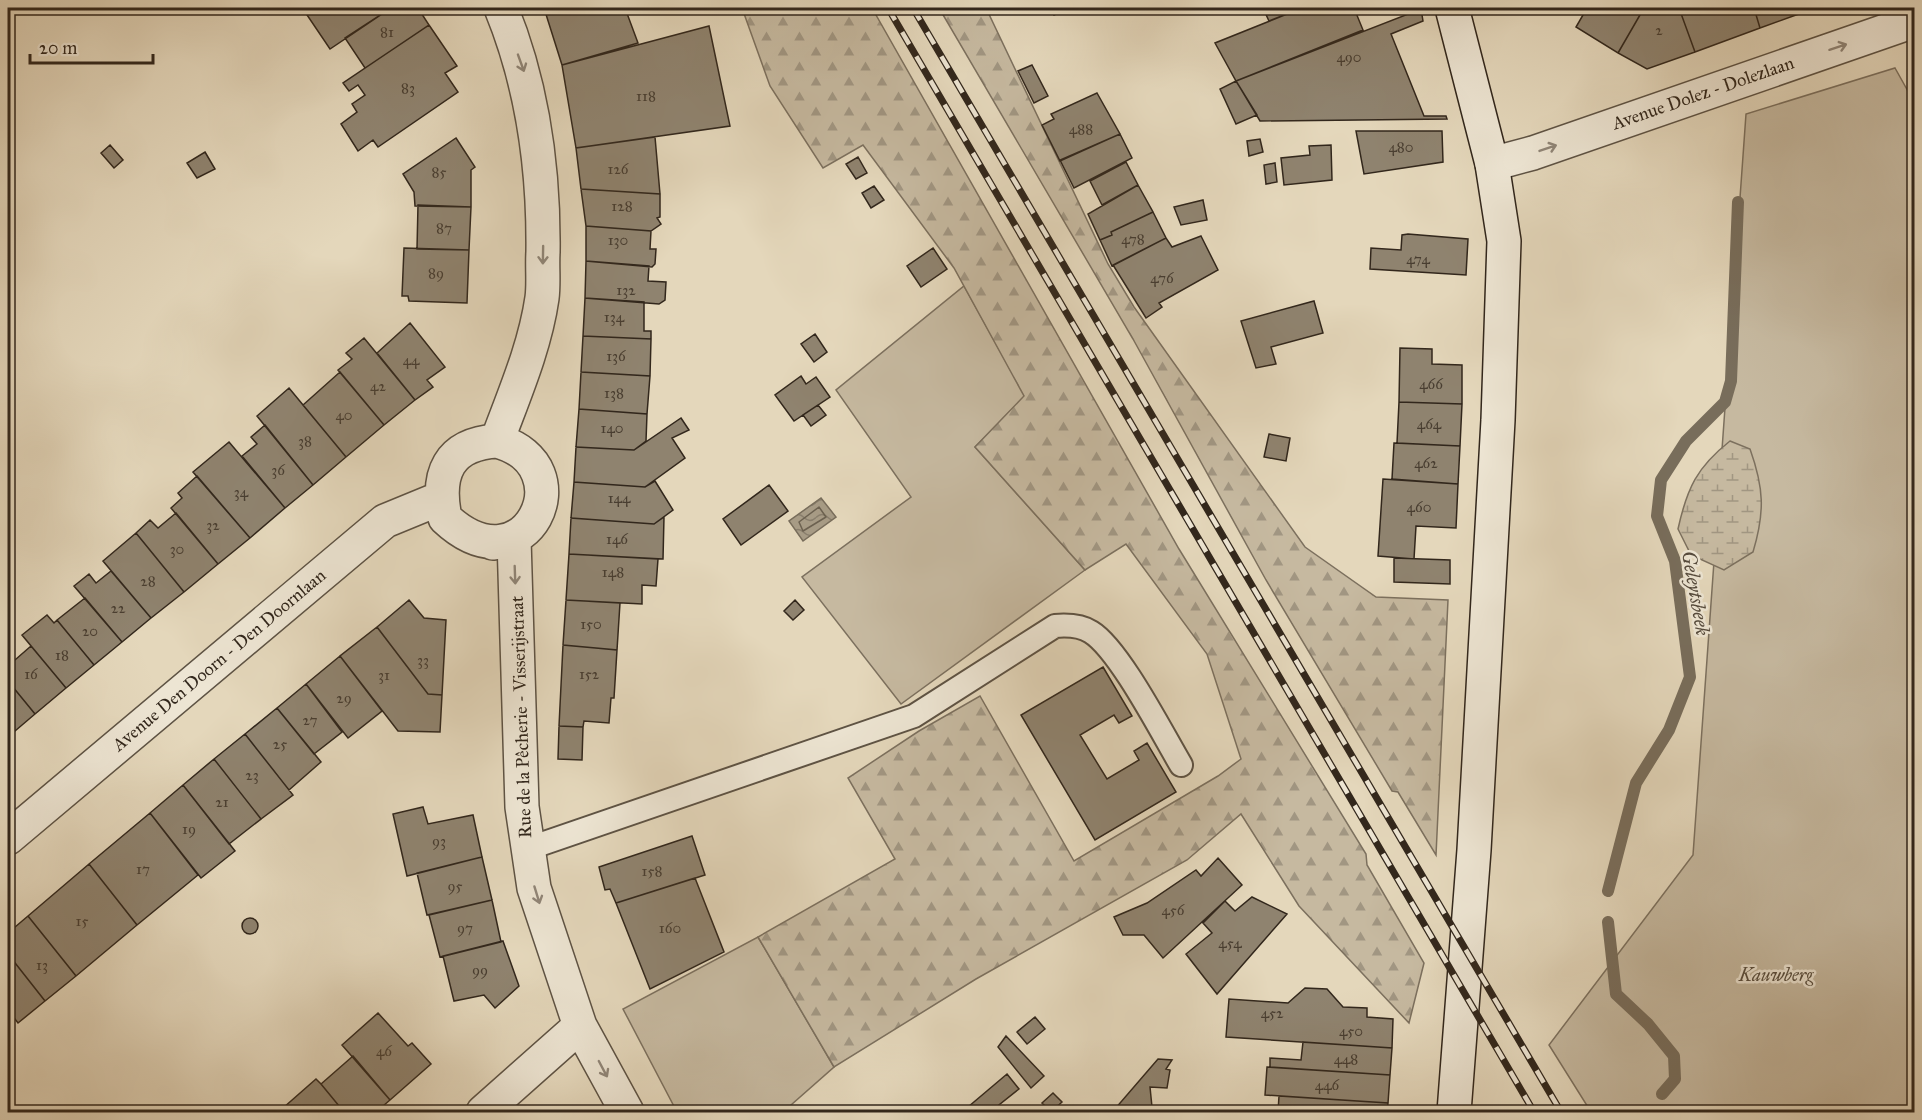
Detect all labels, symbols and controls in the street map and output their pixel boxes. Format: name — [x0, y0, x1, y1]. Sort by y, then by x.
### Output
house number: 2 — [1655, 21, 1663, 39]
house number: 81 — [380, 23, 394, 41]
scale bar — [30, 27, 153, 65]
text: 20 m — [39, 37, 77, 59]
one-way arrow — [1828, 40, 1847, 51]
house number: 490 — [1336, 48, 1362, 66]
street label: Avenue Dolez - Dolezlaan — [1608, 51, 1797, 135]
one-way arrow — [516, 53, 527, 71]
house number: 83 — [401, 79, 415, 97]
house number: 118 — [636, 87, 656, 105]
house number: 488 — [1069, 120, 1093, 138]
house number: 480 — [1388, 138, 1414, 156]
one-way arrow — [1538, 141, 1557, 152]
house number: 126 — [607, 160, 630, 178]
house number: 85 — [432, 163, 446, 181]
house number: 128 — [611, 197, 633, 215]
house number: 87 — [436, 219, 452, 237]
house number: 478 — [1121, 230, 1145, 248]
house number: 130 — [608, 231, 628, 249]
one-way arrow — [537, 245, 548, 265]
house number: 474 — [1406, 250, 1430, 268]
house number: 89 — [428, 264, 444, 282]
house number: 476 — [1150, 269, 1175, 287]
house number: 132 — [616, 281, 636, 299]
house number: 134 — [604, 308, 625, 326]
house number: 136 — [606, 347, 627, 365]
house number: 44 — [403, 351, 420, 369]
house number: 466 — [1419, 375, 1444, 393]
house number: 42 — [370, 377, 386, 395]
house number: 138 — [604, 384, 624, 402]
house number: 40 — [335, 406, 353, 424]
house number: 464 — [1417, 415, 1442, 433]
house number: 140 — [600, 419, 624, 437]
house number: 38 — [298, 432, 312, 450]
house number: 462 — [1414, 454, 1438, 472]
house number: 36 — [271, 461, 286, 479]
house number: 34 — [234, 483, 249, 501]
house number: 144 — [608, 489, 631, 507]
house number: 460 — [1407, 498, 1431, 516]
house number: 32 — [206, 516, 220, 534]
house number: 146 — [606, 530, 629, 548]
house number: 30 — [170, 540, 184, 558]
water label: Geleytsbeek — [1677, 549, 1715, 637]
house number: 148 — [602, 563, 624, 581]
street label: Avenue Den Doorn - Den Doornlaan — [107, 564, 330, 756]
one-way arrow — [510, 565, 521, 585]
house number: 28 — [140, 572, 156, 590]
street label: Rue de la Pêcherie - Visserijstraat — [506, 595, 536, 838]
house number: 22 — [111, 599, 126, 617]
house number: 150 — [580, 615, 602, 633]
house number: 20 — [82, 622, 98, 640]
house number: 18 — [55, 646, 69, 664]
house number: 33 — [417, 651, 429, 669]
house number: 16 — [24, 665, 39, 683]
house number: 152 — [579, 665, 600, 683]
house number: 31 — [378, 666, 390, 684]
house number: 29 — [336, 689, 352, 707]
house number: 27 — [303, 711, 318, 729]
house number: 25 — [273, 735, 287, 753]
house number: 23 — [245, 766, 259, 784]
house number: 21 — [215, 793, 229, 811]
house number: 19 — [182, 820, 196, 838]
house number: 93 — [432, 832, 446, 850]
house number: 17 — [136, 860, 150, 878]
house number: 158 — [642, 862, 662, 880]
house number: 95 — [447, 877, 463, 895]
one-way arrow — [532, 885, 543, 904]
house number: 456 — [1161, 901, 1186, 919]
house number: 15 — [76, 912, 88, 930]
house number: 97 — [457, 919, 473, 937]
house number: 160 — [659, 919, 681, 937]
house number: 454 — [1218, 934, 1242, 952]
house number: 13 — [36, 956, 48, 974]
house number: 99 — [472, 961, 488, 979]
park label: Kauwberg — [1738, 964, 1814, 986]
house number: 452 — [1261, 1004, 1284, 1022]
house number: 450 — [1339, 1022, 1363, 1040]
house number: 46 — [376, 1042, 393, 1060]
house number: 448 — [1334, 1050, 1358, 1068]
one-way arrow — [597, 1060, 609, 1077]
house number: 446 — [1315, 1076, 1341, 1094]

